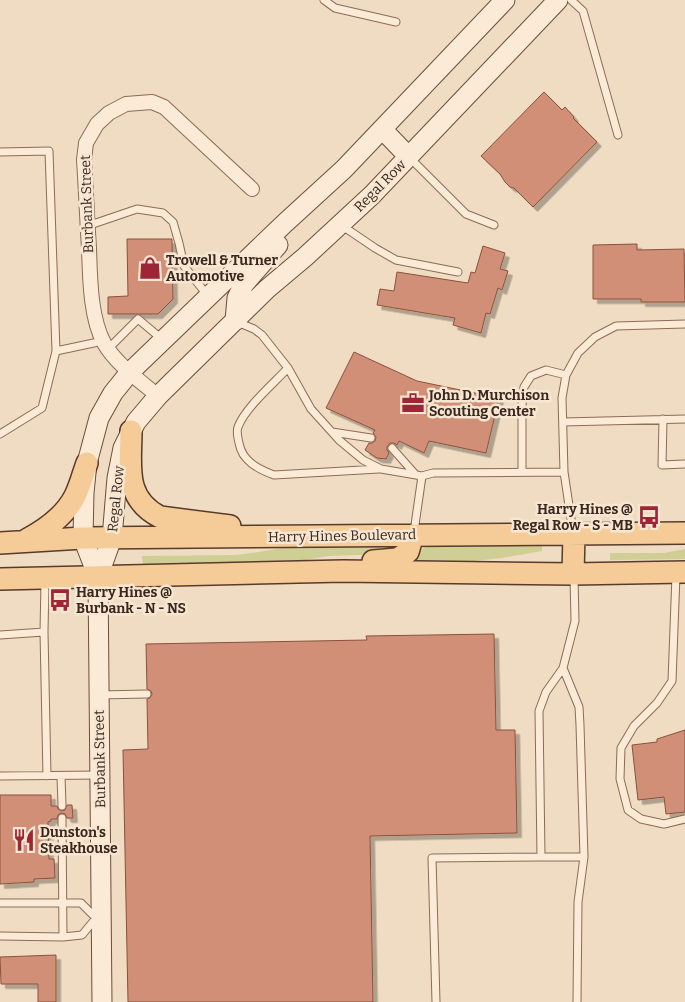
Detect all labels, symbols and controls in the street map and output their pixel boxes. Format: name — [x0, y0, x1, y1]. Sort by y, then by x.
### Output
street label: Burbank Street — [77, 155, 97, 253]
street label: Regal Row — [350, 156, 410, 216]
place label: Trowell & Turner Automotive — [166, 252, 278, 285]
shop icon: Trowell & Turner Automotive — [137, 255, 163, 281]
place label: John D. Murchison Scouting Center — [428, 387, 549, 420]
office icon: John D. Murchison Scouting Center — [400, 390, 426, 416]
street label: Regal Row — [104, 464, 128, 533]
place label: Harry Hines @ Regal Row - S - MB — [513, 501, 633, 534]
bus stop icon: Harry Hines @ Regal Row - S - MB — [636, 504, 662, 530]
street label: Harry Hines Boulevard — [268, 526, 416, 546]
place label: Harry Hines @ Burbank - N - NS — [76, 584, 186, 617]
bus stop icon: Harry Hines @ Burbank - N - NS — [47, 587, 73, 613]
street label: Burbank Street — [91, 710, 109, 808]
place label: Dunston's Steakhouse — [40, 824, 118, 857]
restaurant icon: Dunston's Steakhouse — [11, 827, 37, 853]

